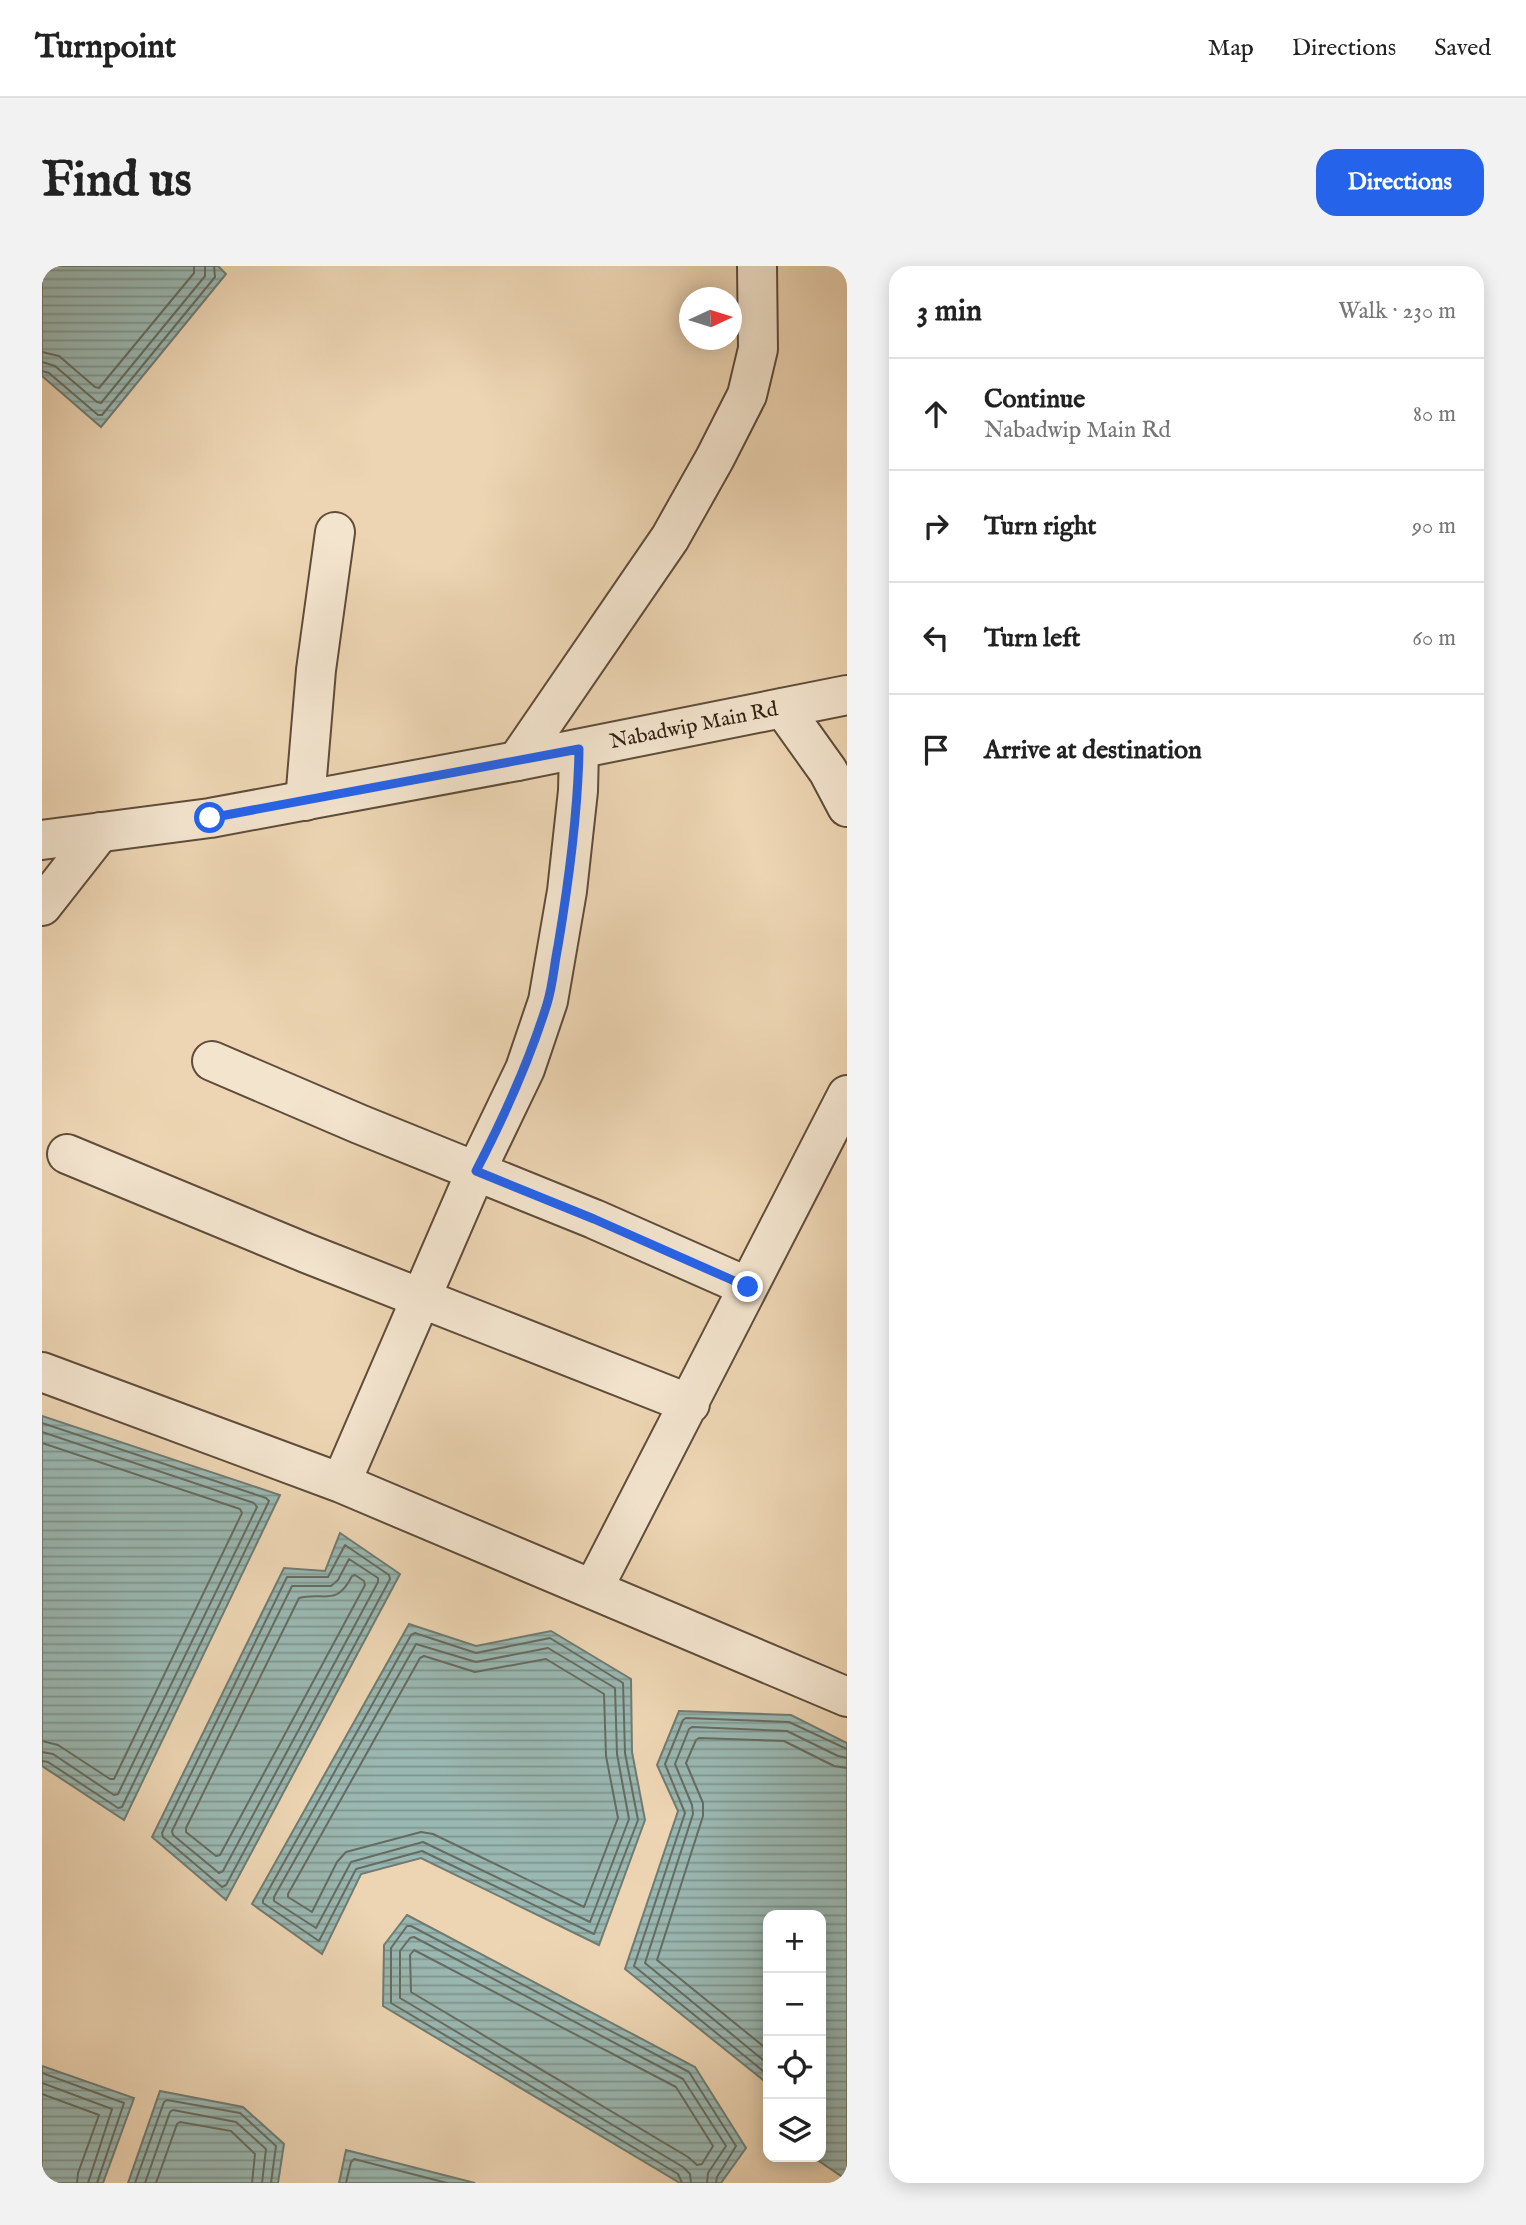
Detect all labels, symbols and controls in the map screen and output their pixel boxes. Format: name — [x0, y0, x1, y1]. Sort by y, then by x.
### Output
text: Turnpoint — [35, 27, 176, 69]
text: Map — [1208, 33, 1254, 64]
text: Directions — [1292, 33, 1396, 64]
text: Saved — [1434, 33, 1491, 64]
button: Directions — [1316, 149, 1484, 216]
text: Find us — [42, 151, 192, 213]
north arrow — [679, 287, 742, 350]
text: 3 min — [917, 293, 982, 331]
text: Walk · 230 m — [1338, 297, 1456, 326]
text: Continue — [984, 383, 1085, 416]
icon: ahead — [917, 395, 955, 433]
text: 80 m — [1413, 400, 1456, 429]
text: Nabadwip Main Rd — [984, 416, 1171, 445]
icon: right — [917, 507, 955, 545]
text: Turn right — [984, 510, 1097, 543]
text: 90 m — [1412, 512, 1456, 541]
icon: left — [917, 619, 955, 657]
text: Turn left — [984, 622, 1081, 655]
text: 60 m — [1412, 624, 1456, 653]
street label: Nabadwip Main Rd — [607, 696, 781, 756]
icon: arrive — [917, 731, 955, 769]
text: Arrive at destination — [984, 734, 1202, 767]
route start — [194, 802, 225, 833]
route end — [732, 1271, 763, 1302]
map controls — [763, 1910, 826, 2162]
button: + — [763, 1910, 826, 1973]
button: − — [763, 1973, 826, 2036]
button: locate — [763, 2036, 826, 2099]
button: layers — [763, 2099, 826, 2162]

